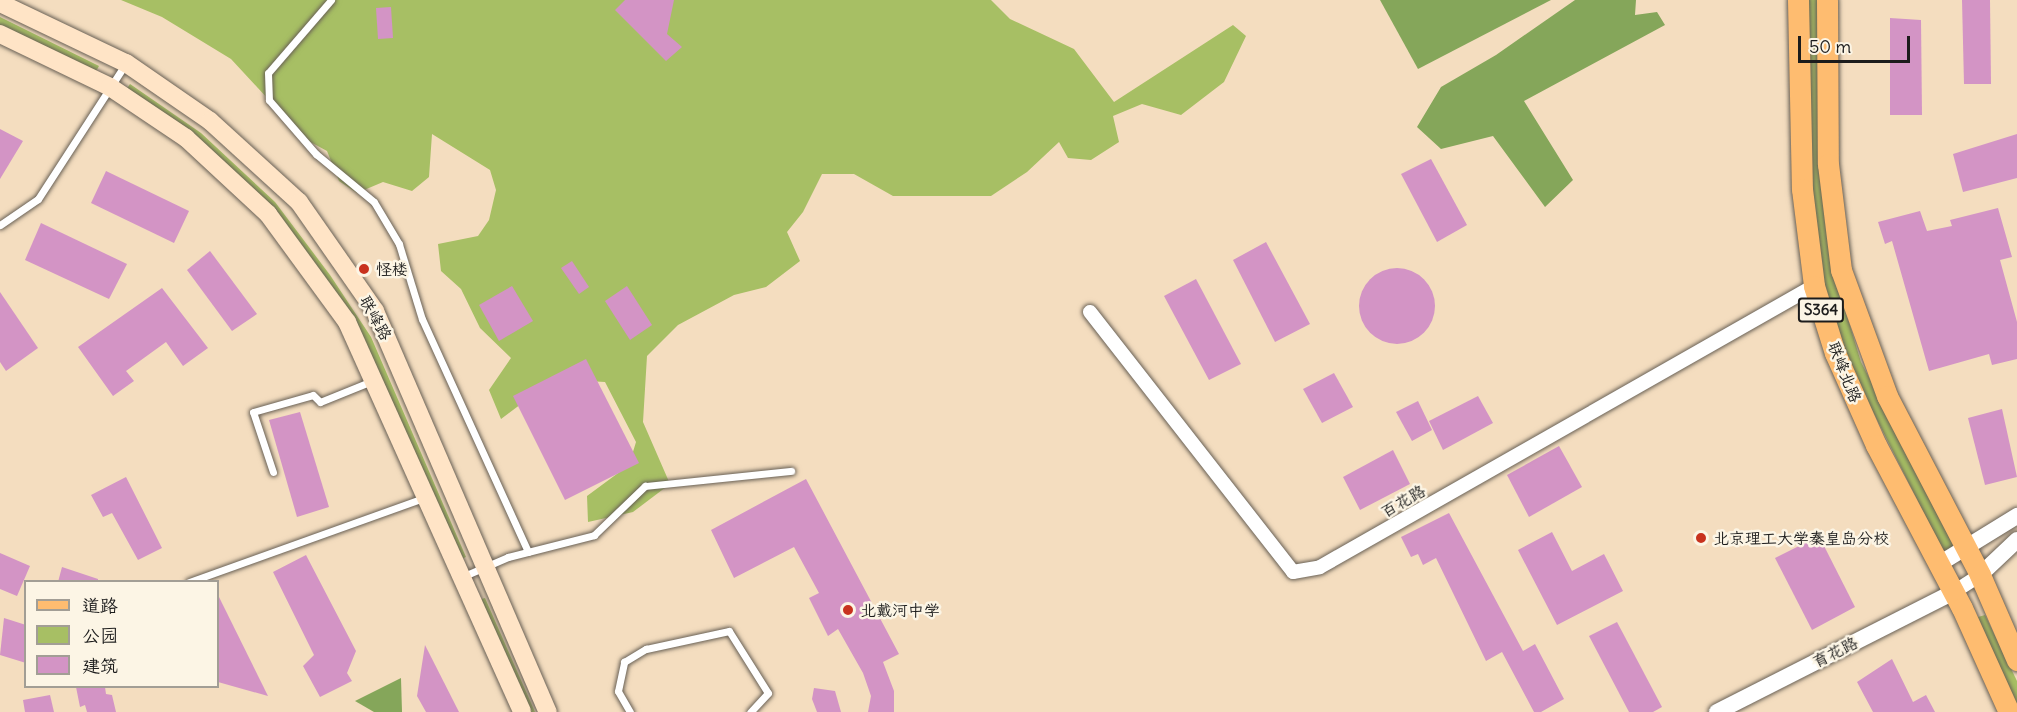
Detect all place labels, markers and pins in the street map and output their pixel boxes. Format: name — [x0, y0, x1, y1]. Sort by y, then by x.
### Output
place label: 怪楼 — [376, 259, 408, 279]
marker: 怪楼 — [357, 262, 371, 276]
place label: 北京理工大学秦皇岛分校 — [1713, 528, 1889, 548]
marker: 北京理工大学秦皇岛分校 — [1694, 531, 1708, 545]
place label: 北戴河中学 — [860, 600, 940, 620]
marker: 北戴河中学 — [841, 603, 855, 617]

